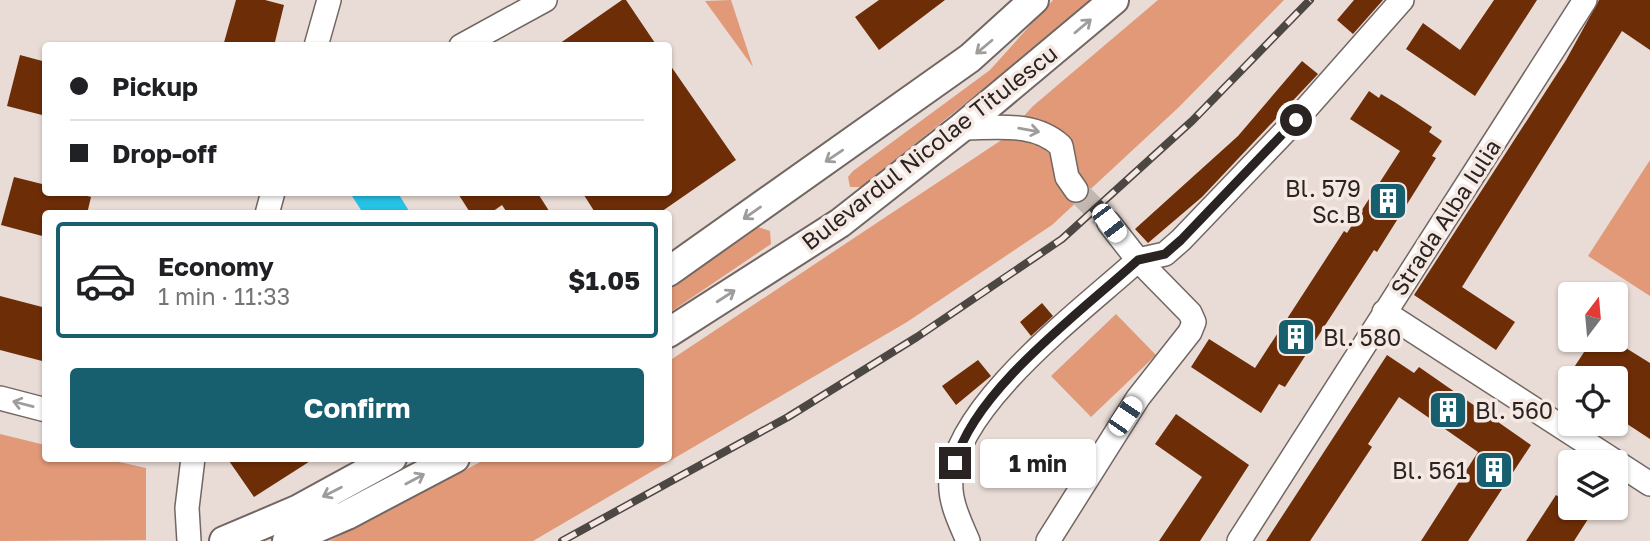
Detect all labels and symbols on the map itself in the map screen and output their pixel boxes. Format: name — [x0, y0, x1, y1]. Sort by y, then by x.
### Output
one-way arrow — [1074, 18, 1092, 34]
street label: Bulevardul Nicolae Titulescu — [796, 39, 1062, 255]
one-way arrow — [976, 39, 994, 54]
route start — [1280, 104, 1312, 136]
one-way arrow — [1017, 124, 1040, 137]
street label: Strada Alba Iulia — [1384, 133, 1506, 301]
one-way arrow — [825, 149, 844, 164]
place label: Bl. 579 Sc.B — [1285, 174, 1361, 228]
building icon: Bl. 579 Sc.B — [1367, 180, 1409, 222]
car — [1088, 200, 1131, 246]
one-way arrow — [743, 206, 762, 221]
north arrow — [1558, 282, 1628, 352]
one-way arrow — [716, 288, 735, 303]
building icon: Bl. 580 — [1275, 316, 1317, 358]
place label: Bl. 580 — [1323, 323, 1401, 351]
building icon: Bl. 560 — [1427, 389, 1469, 431]
car — [1105, 393, 1146, 439]
place label: Bl. 560 — [1475, 396, 1553, 424]
one-way arrow — [12, 397, 35, 410]
callout: 1 min — [979, 438, 1095, 488]
route end — [939, 447, 971, 479]
building icon: Bl. 561 — [1473, 449, 1515, 491]
place label: Bl. 561 — [1392, 456, 1467, 484]
one-way arrow — [404, 472, 425, 486]
one-way arrow — [322, 485, 343, 499]

